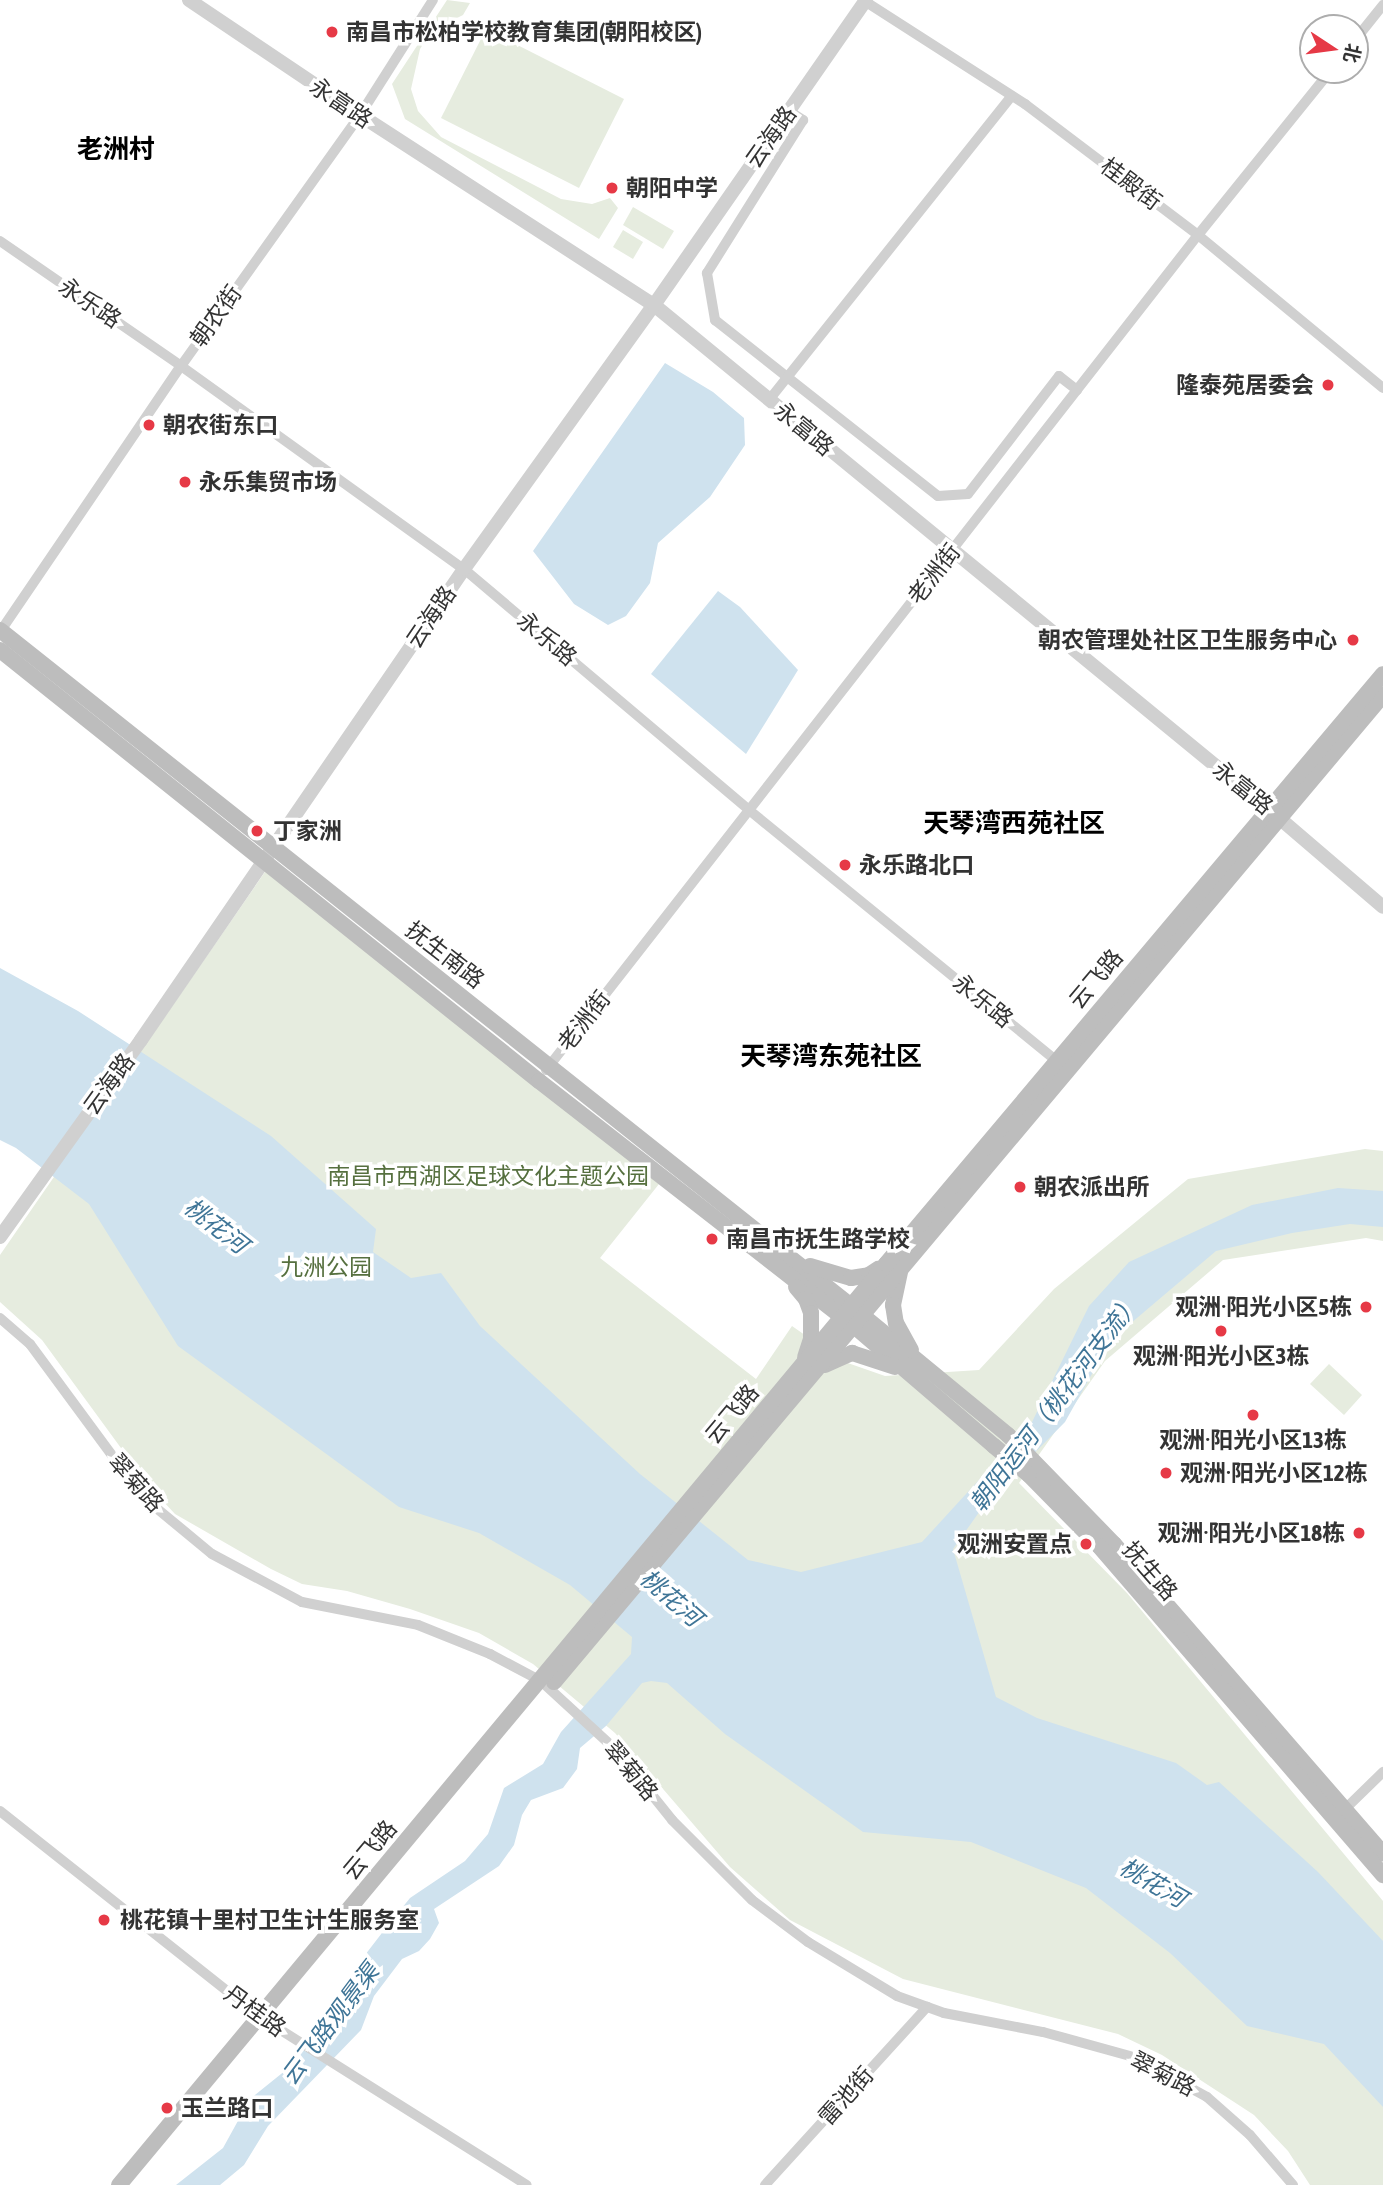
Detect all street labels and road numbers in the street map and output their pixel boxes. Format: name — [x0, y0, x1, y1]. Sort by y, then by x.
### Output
street label: 永富路 — [305, 72, 377, 134]
street label: 云海路 — [740, 101, 802, 173]
street label: 桂殿街 — [1095, 152, 1167, 216]
street label: 永乐路 — [54, 272, 126, 334]
street label: 朝农街 — [185, 280, 247, 352]
street label: 永富路 — [769, 396, 839, 462]
street label: 老洲街 — [902, 538, 966, 610]
street label: 云海路 — [400, 581, 462, 653]
street label: 永乐路 — [512, 606, 582, 672]
street label: 永富路 — [1208, 756, 1278, 820]
street label: 抚生南路 — [400, 916, 490, 994]
street label: 云飞路 — [1063, 944, 1129, 1014]
street label: 永乐路 — [948, 969, 1018, 1033]
street label: 老洲街 — [552, 985, 616, 1057]
street label: 云海路 — [78, 1048, 140, 1120]
street label: 云飞路 — [699, 1379, 765, 1449]
street label: 翠菊路 — [103, 1448, 169, 1518]
street label: 抚生路 — [1117, 1536, 1183, 1606]
street label: 翠菊路 — [598, 1736, 664, 1806]
street label: 云飞路 — [337, 1815, 403, 1885]
street label: 丹桂路 — [219, 1980, 291, 2042]
street label: 翠菊路 — [1126, 2046, 1200, 2102]
street label: 雷池街 — [813, 2061, 879, 2131]

